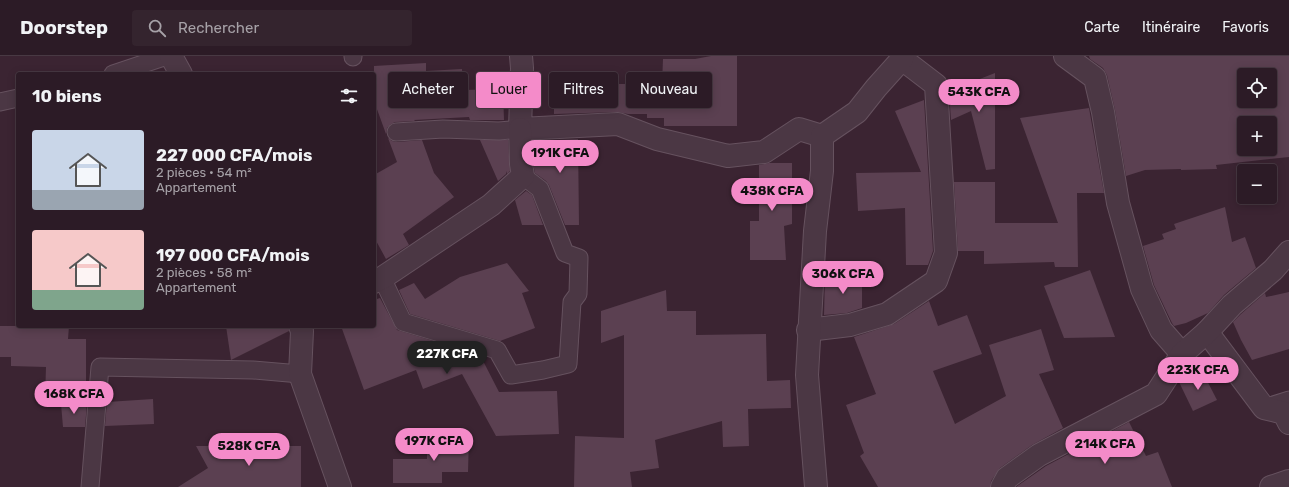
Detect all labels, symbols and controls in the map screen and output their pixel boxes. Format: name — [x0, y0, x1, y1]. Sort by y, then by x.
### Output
search box — [132, 10, 412, 46]
text: Doorstep — [20, 16, 108, 39]
icon: search — [146, 17, 168, 39]
text: Rechercher — [178, 19, 259, 37]
text: Carte — [1084, 19, 1120, 36]
text: Itinéraire — [1142, 19, 1200, 36]
text: Favoris — [1222, 19, 1269, 36]
map controls — [1237, 68, 1277, 204]
button: locate — [1237, 68, 1277, 108]
chip: Acheter — [388, 72, 468, 108]
chip: Louer — [476, 72, 541, 108]
chip: Filtres — [549, 72, 618, 108]
chip: Nouveau — [626, 72, 712, 108]
pin: 543K CFA — [938, 79, 1020, 113]
text: 543K CFA — [947, 84, 1011, 99]
icon: filters — [338, 85, 360, 107]
text: 10 biens — [32, 86, 102, 106]
button: + — [1237, 116, 1277, 156]
pin: 191K CFA — [519, 140, 601, 174]
text: 227 000 CFA/mois — [156, 145, 312, 165]
text: 191K CFA — [531, 145, 589, 160]
icon: home — [64, 146, 112, 194]
button: − — [1237, 164, 1277, 204]
text: 2 pièces · 54 m² — [156, 165, 252, 180]
pin: 438K CFA — [731, 178, 813, 212]
text: Appartement — [156, 180, 236, 195]
text: 438K CFA — [740, 183, 804, 198]
text: 197 000 CFA/mois — [156, 245, 310, 265]
icon: home — [64, 246, 112, 294]
pin: 306K CFA — [802, 261, 884, 295]
text: 2 pièces · 58 m² — [156, 265, 252, 280]
text: 306K CFA — [811, 266, 875, 281]
text: Appartement — [156, 280, 236, 295]
pin: 227K CFA — [406, 341, 488, 375]
text: 227K CFA — [416, 346, 478, 361]
pin: 223K CFA — [1157, 357, 1239, 391]
text: 223K CFA — [1167, 362, 1229, 377]
pin: 168K CFA — [33, 381, 115, 415]
text: 168K CFA — [43, 386, 105, 401]
pin: 197K CFA — [393, 428, 475, 462]
pin: 214K CFA — [1064, 431, 1146, 465]
pin: 528K CFA — [208, 433, 290, 467]
text: 197K CFA — [404, 433, 464, 448]
text: 214K CFA — [1074, 436, 1136, 451]
text: 528K CFA — [218, 438, 280, 453]

